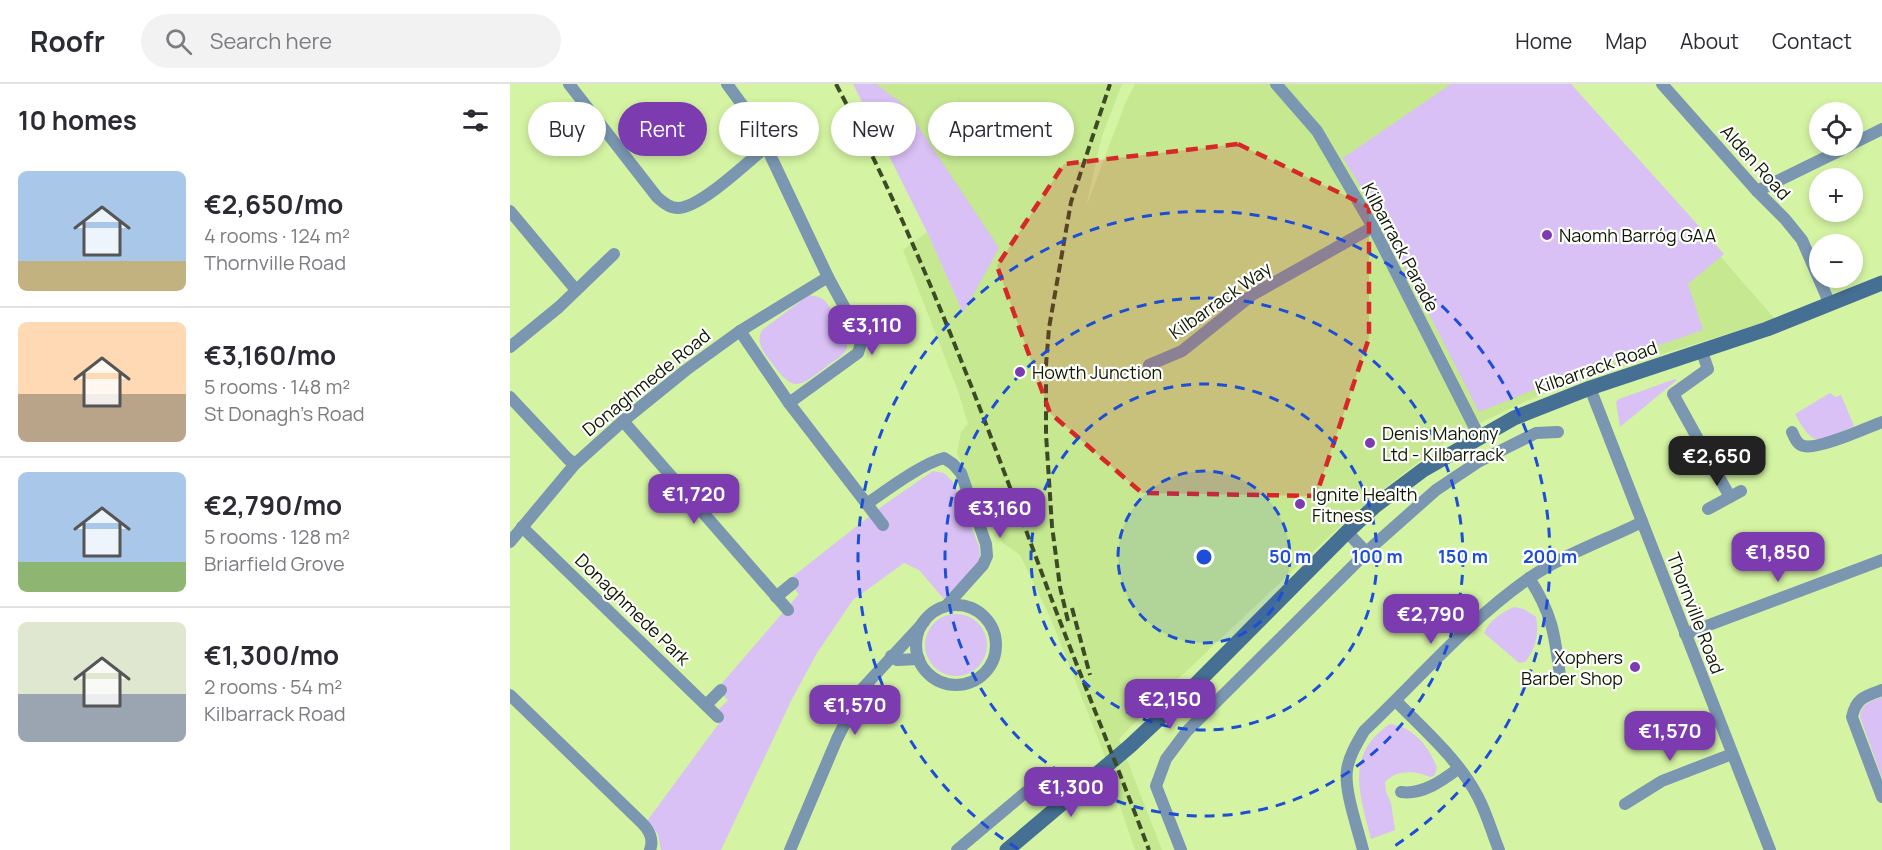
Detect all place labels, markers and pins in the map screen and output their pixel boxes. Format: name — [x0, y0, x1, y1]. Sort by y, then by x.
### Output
place label: Naomh Barróg GAA — [1559, 223, 1717, 247]
marker: Naomh Barróg GAA — [1540, 228, 1554, 242]
pin: €3,110 — [823, 305, 921, 356]
place label: Howth Junction — [1032, 360, 1162, 384]
marker: Howth Junction — [1013, 365, 1027, 379]
place label: Denis Mahony Ltd - Kilbarrack — [1382, 421, 1505, 466]
marker: Denis Mahony Ltd - Kilbarrack — [1363, 436, 1377, 450]
pin: €2,650 — [1668, 436, 1766, 487]
pin: €1,720 — [645, 474, 743, 525]
place label: Ignite Health Fitness — [1312, 482, 1418, 527]
pin: €3,160 — [951, 488, 1049, 539]
marker: Ignite Health Fitness — [1293, 497, 1307, 511]
pin: €1,850 — [1729, 532, 1827, 583]
centre of rings — [1194, 547, 1214, 567]
pin: €2,790 — [1382, 594, 1480, 645]
place label: Xophers Barber Shop — [1521, 645, 1623, 690]
marker: Xophers Barber Shop — [1628, 660, 1642, 674]
pin: €2,150 — [1121, 679, 1219, 730]
pin: €1,570 — [806, 685, 904, 736]
pin: €1,570 — [1621, 711, 1719, 762]
pin: €1,300 — [1022, 767, 1120, 818]

